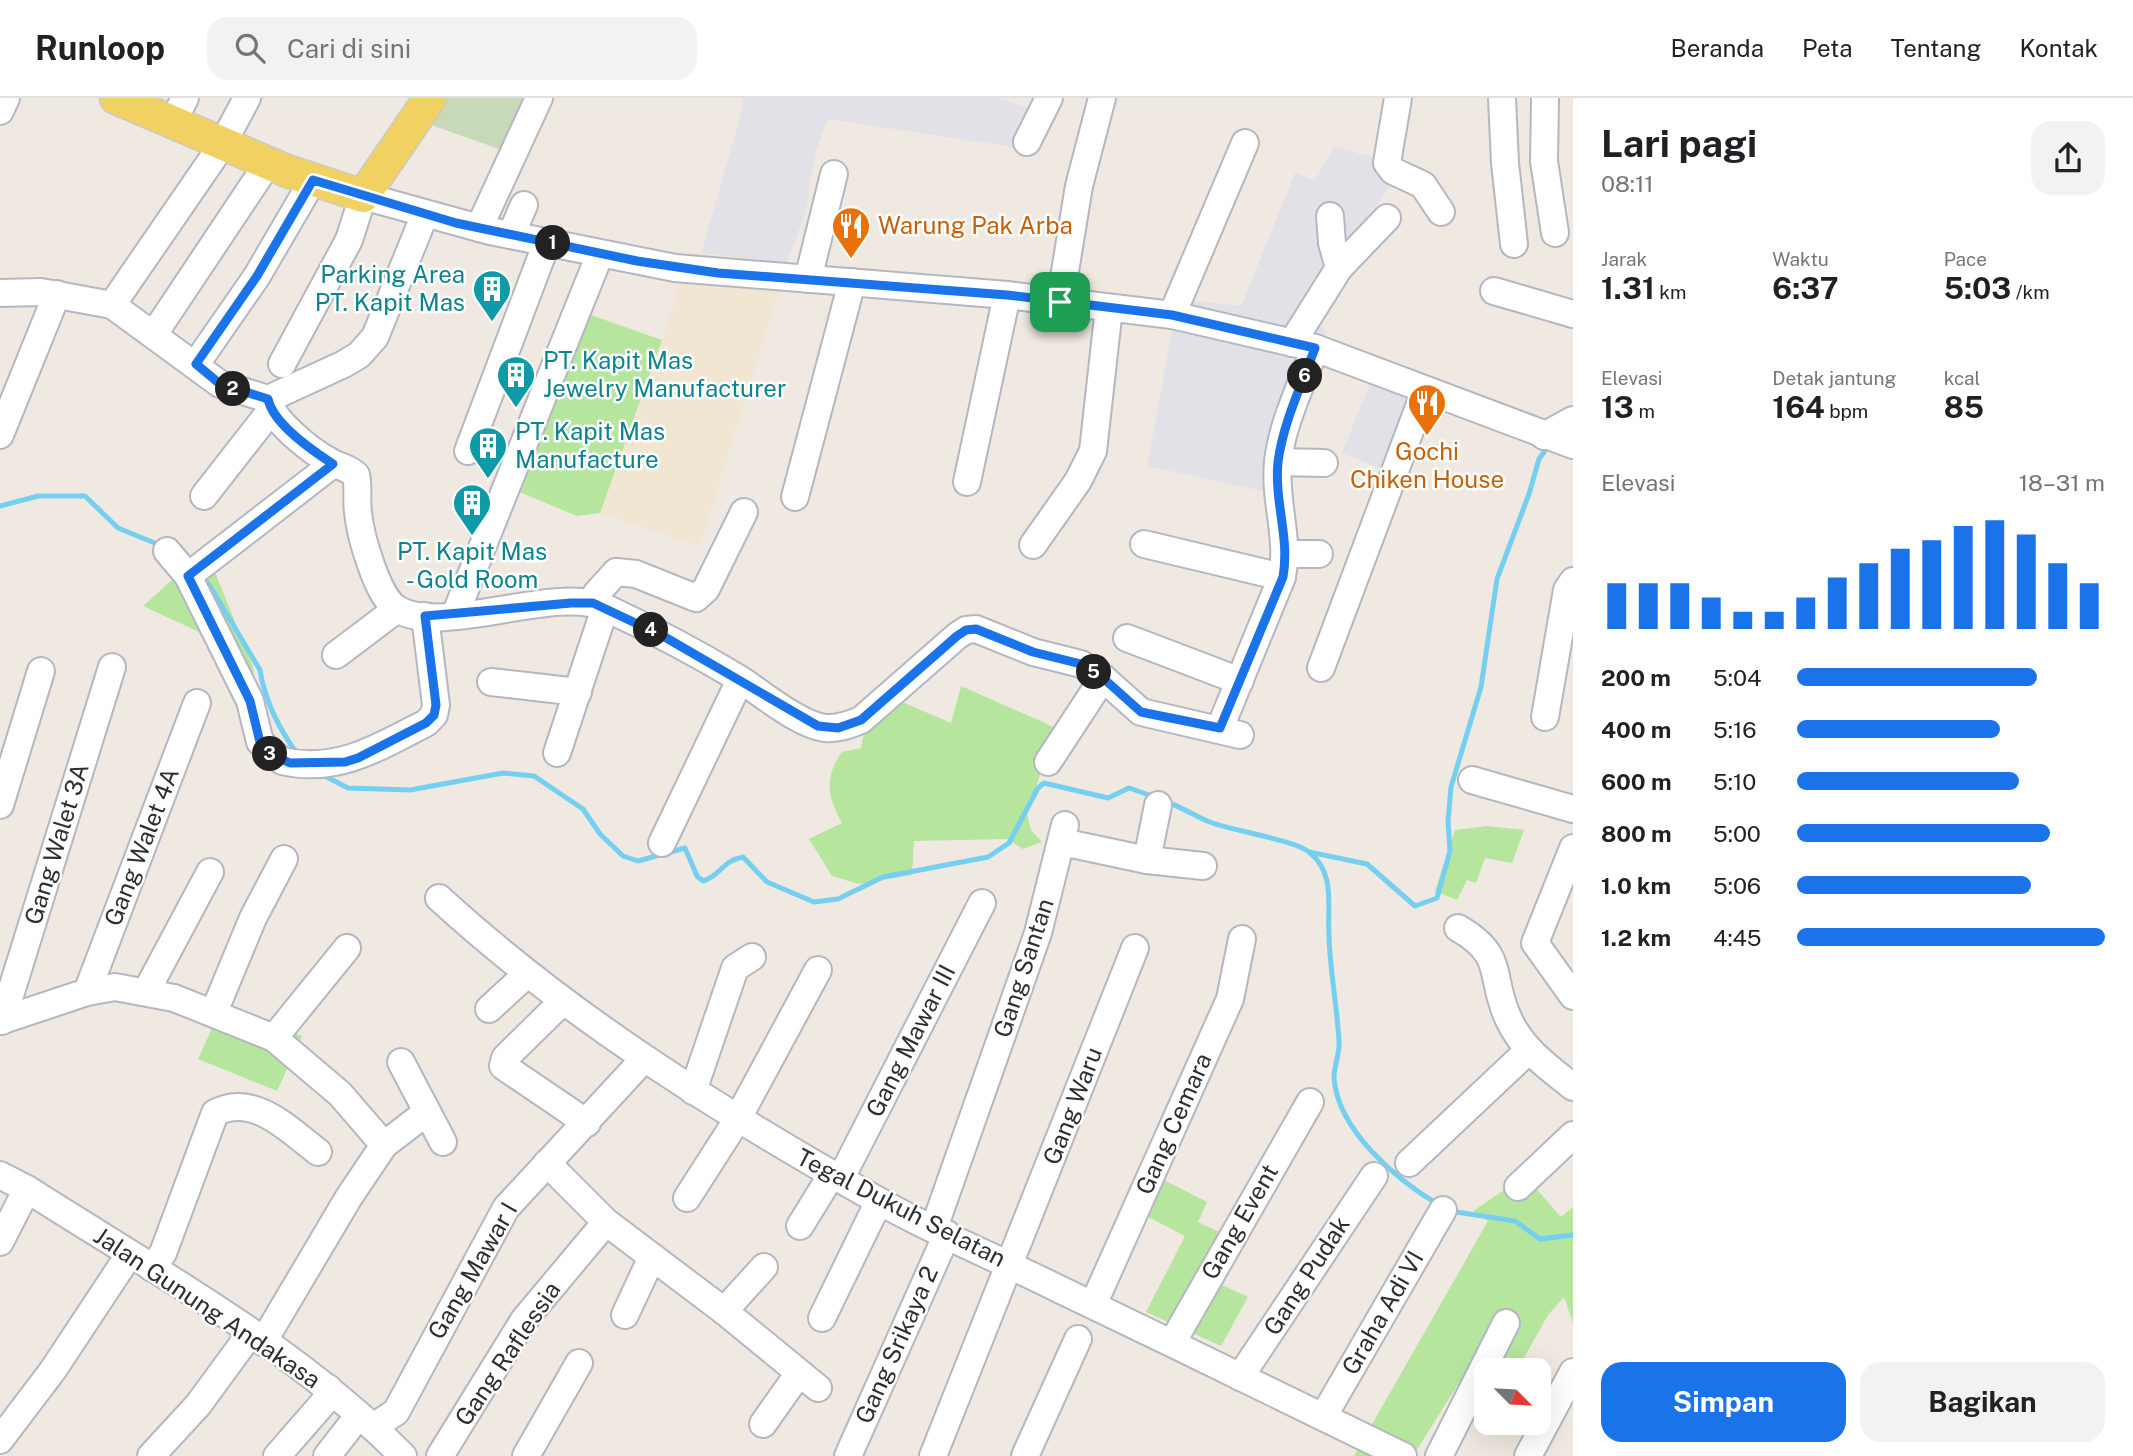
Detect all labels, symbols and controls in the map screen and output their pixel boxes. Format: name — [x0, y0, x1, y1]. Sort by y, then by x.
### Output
search box — [207, 17, 697, 80]
text: Runloop — [35, 29, 165, 67]
icon: search — [231, 29, 269, 67]
text: Cari di sini — [287, 33, 411, 64]
text: Beranda — [1670, 34, 1764, 62]
text: Peta — [1802, 34, 1853, 62]
text: Tentang — [1891, 34, 1981, 62]
text: Kontak — [2019, 34, 2098, 62]
text: Lari pagi — [1601, 121, 1757, 166]
button: share — [2031, 121, 2105, 195]
text: 08:11 — [1601, 170, 1654, 197]
restaurant icon: Warung Pak Arba — [830, 205, 872, 260]
place label: Warung Pak Arba — [878, 211, 1073, 239]
pin: 1 — [536, 226, 570, 260]
text: 1 — [548, 231, 557, 253]
text: Jarak — [1601, 248, 1647, 270]
text: Waktu — [1772, 248, 1829, 270]
text: Pace — [1944, 248, 1987, 270]
place label: Parking Area PT. Kapit Mas — [315, 260, 465, 316]
building icon: Parking Area PT. Kapit Mas — [471, 268, 513, 323]
text: 1.31 — [1601, 270, 1655, 306]
text: 6:37 — [1772, 270, 1838, 306]
text: 5:03 — [1944, 270, 2011, 306]
pin — [1030, 272, 1090, 332]
text: km — [1655, 281, 1686, 303]
text: /km — [2011, 281, 2050, 303]
icon: arrive — [1041, 283, 1079, 321]
place label: PT. Kapit Mas Jewelry Manufacturer — [543, 346, 786, 402]
building icon: PT. Kapit Mas Jewelry Manufacturer — [495, 354, 537, 409]
pin: 6 — [1288, 358, 1322, 394]
text: 6 — [1298, 364, 1311, 386]
text: Elevasi — [1601, 367, 1662, 389]
text: Detak jantung — [1772, 367, 1896, 389]
text: kcal — [1944, 367, 1980, 389]
pin: 2 — [216, 372, 250, 406]
text: 2 — [226, 377, 239, 399]
restaurant icon: Gochi Chiken House — [1406, 382, 1448, 437]
text: 13 — [1601, 389, 1634, 425]
text: 164 — [1772, 389, 1825, 425]
text: 85 — [1944, 389, 1984, 425]
text: m — [1634, 400, 1655, 422]
text: bpm — [1825, 400, 1868, 422]
place label: PT. Kapit Mas Manufacture — [515, 417, 665, 473]
building icon: PT. Kapit Mas Manufacture — [467, 425, 509, 480]
place label: Gochi Chiken House — [1350, 437, 1504, 493]
text: Elevasi — [1601, 469, 1675, 496]
text: 18–31 m — [2019, 469, 2105, 496]
building icon: PT. Kapit Mas - Gold Room — [451, 482, 493, 537]
place label: PT. Kapit Mas - Gold Room — [397, 537, 547, 593]
pin: 4 — [634, 612, 668, 648]
text: 4 — [644, 618, 657, 640]
pin: 5 — [1076, 654, 1112, 690]
text: 5 — [1087, 660, 1100, 682]
text: 200 m — [1601, 664, 1671, 691]
text: 5:04 — [1713, 664, 1761, 691]
text: 400 m — [1601, 716, 1671, 743]
text: 5:16 — [1713, 716, 1757, 743]
pin: 3 — [252, 736, 288, 772]
text: 3 — [263, 742, 276, 764]
street label: Gang Walet 3A — [18, 760, 94, 928]
street label: Gang Walet 4A — [98, 764, 184, 930]
text: 600 m — [1601, 768, 1671, 795]
text: 5:10 — [1713, 768, 1756, 795]
text: 800 m — [1601, 820, 1672, 847]
text: 5:00 — [1713, 820, 1761, 847]
text: 1.0 km — [1601, 872, 1671, 899]
text: 5:06 — [1713, 872, 1761, 899]
street label: Gang Santan — [987, 895, 1059, 1041]
text: 1.2 km — [1601, 924, 1671, 951]
text: 4:45 — [1713, 924, 1761, 951]
street label: Gang Mawar III — [860, 960, 960, 1121]
street label: Gang Waru — [1037, 1043, 1107, 1168]
street label: Gang Cemara — [1129, 1049, 1217, 1199]
street label: Tegal Dukuh Selatan — [792, 1142, 1011, 1272]
street label: Gang Event — [1195, 1159, 1283, 1284]
street label: Gang Mawar I — [422, 1197, 523, 1344]
street label: Gang Pudak — [1257, 1211, 1355, 1340]
street label: Jalan Gunung Andakasa — [89, 1221, 326, 1393]
street label: Graha Adi VI — [1335, 1246, 1429, 1379]
street label: Gang Srikaya 2 — [849, 1262, 943, 1428]
street label: Gang Raflessia — [449, 1276, 566, 1431]
north arrow — [1474, 1358, 1550, 1435]
map controls — [1474, 1358, 1551, 1435]
button: Simpan — [1601, 1362, 1846, 1442]
button: Bagikan — [1860, 1362, 2105, 1442]

